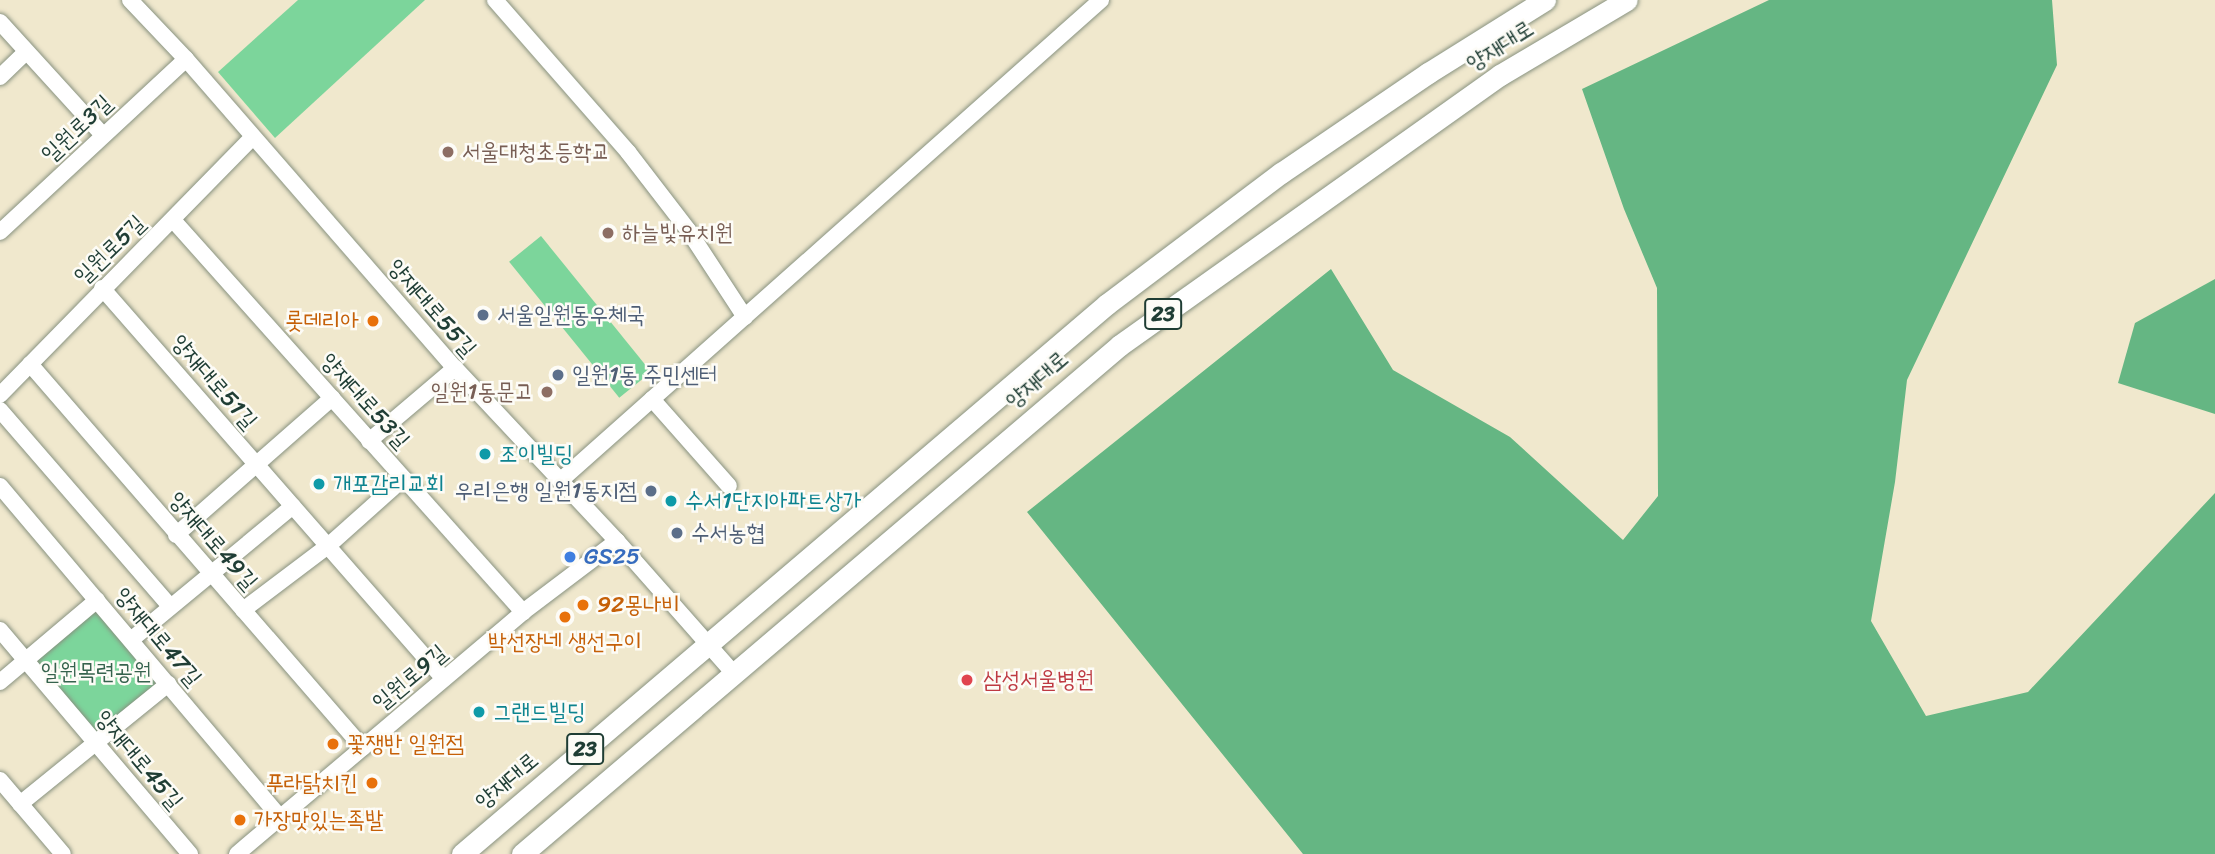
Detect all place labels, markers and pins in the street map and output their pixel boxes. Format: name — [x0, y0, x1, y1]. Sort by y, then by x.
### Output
place label: 서울대청초등학교 — [462, 138, 610, 166]
marker: 서울대청초등학교 — [440, 144, 456, 160]
place label: 하늘빛유치원 — [622, 219, 733, 247]
marker: 하늘빛유치원 — [600, 225, 616, 241]
place label: 서울일원동우체국 — [497, 301, 645, 329]
place label: 롯데리아 — [285, 307, 359, 335]
marker: 서울일원동우체국 — [475, 307, 491, 323]
marker: 롯데리아 — [365, 313, 381, 329]
place label: 일원1동 주민센터 — [572, 361, 717, 389]
marker: 일원1동 주민센터 — [550, 367, 566, 383]
place label: 일원1동문고 — [431, 378, 533, 406]
marker: 일원1동문고 — [539, 384, 555, 400]
place label: 조이빌딩 — [499, 440, 573, 468]
marker: 조이빌딩 — [477, 446, 493, 462]
place label: 개포감리교회 — [333, 470, 444, 498]
marker: 개포감리교회 — [311, 476, 327, 492]
place label: 우리은행 일원1동지점 — [455, 477, 637, 505]
marker: 우리은행 일원1동지점 — [643, 483, 659, 499]
place label: 수서1단지아파트상가 — [685, 487, 861, 515]
marker: 수서1단지아파트상가 — [663, 493, 679, 509]
place label: 수서농협 — [691, 519, 765, 547]
marker: 수서농협 — [669, 525, 685, 541]
place label: GS25 — [584, 543, 640, 571]
marker: GS25 — [562, 549, 578, 565]
place label: 92몽나비 — [597, 591, 680, 619]
marker: 92몽나비 — [575, 597, 591, 613]
marker: 박선장네 생선구이 — [557, 609, 573, 625]
place label: 박선장네 생선구이 — [488, 628, 642, 656]
place label: 삼성서울병원 — [983, 666, 1094, 694]
marker: 삼성서울병원 — [957, 670, 977, 690]
place label: 그랜드빌딩 — [493, 698, 586, 726]
marker: 그랜드빌딩 — [471, 704, 487, 720]
place label: 꽃쟁반 일원점 — [347, 730, 464, 758]
marker: 꽃쟁반 일원점 — [325, 736, 341, 752]
place label: 푸라닭치킨 — [265, 769, 358, 797]
marker: 푸라닭치킨 — [364, 775, 380, 791]
place label: 가장맛있는족발 — [254, 806, 384, 834]
marker: 가장맛있는족발 — [232, 812, 248, 828]

